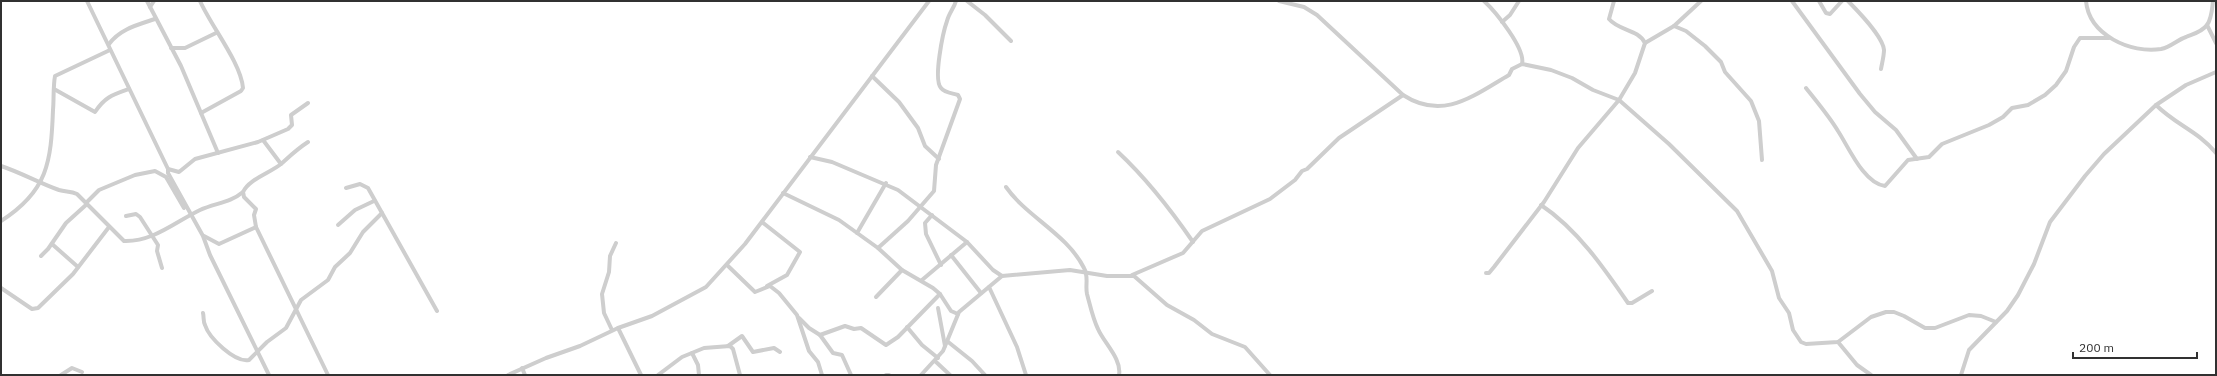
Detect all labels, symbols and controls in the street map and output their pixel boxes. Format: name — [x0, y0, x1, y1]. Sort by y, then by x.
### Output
scale bar — [2073, 334, 2197, 360]
text: 200 m — [2079, 340, 2114, 355]

